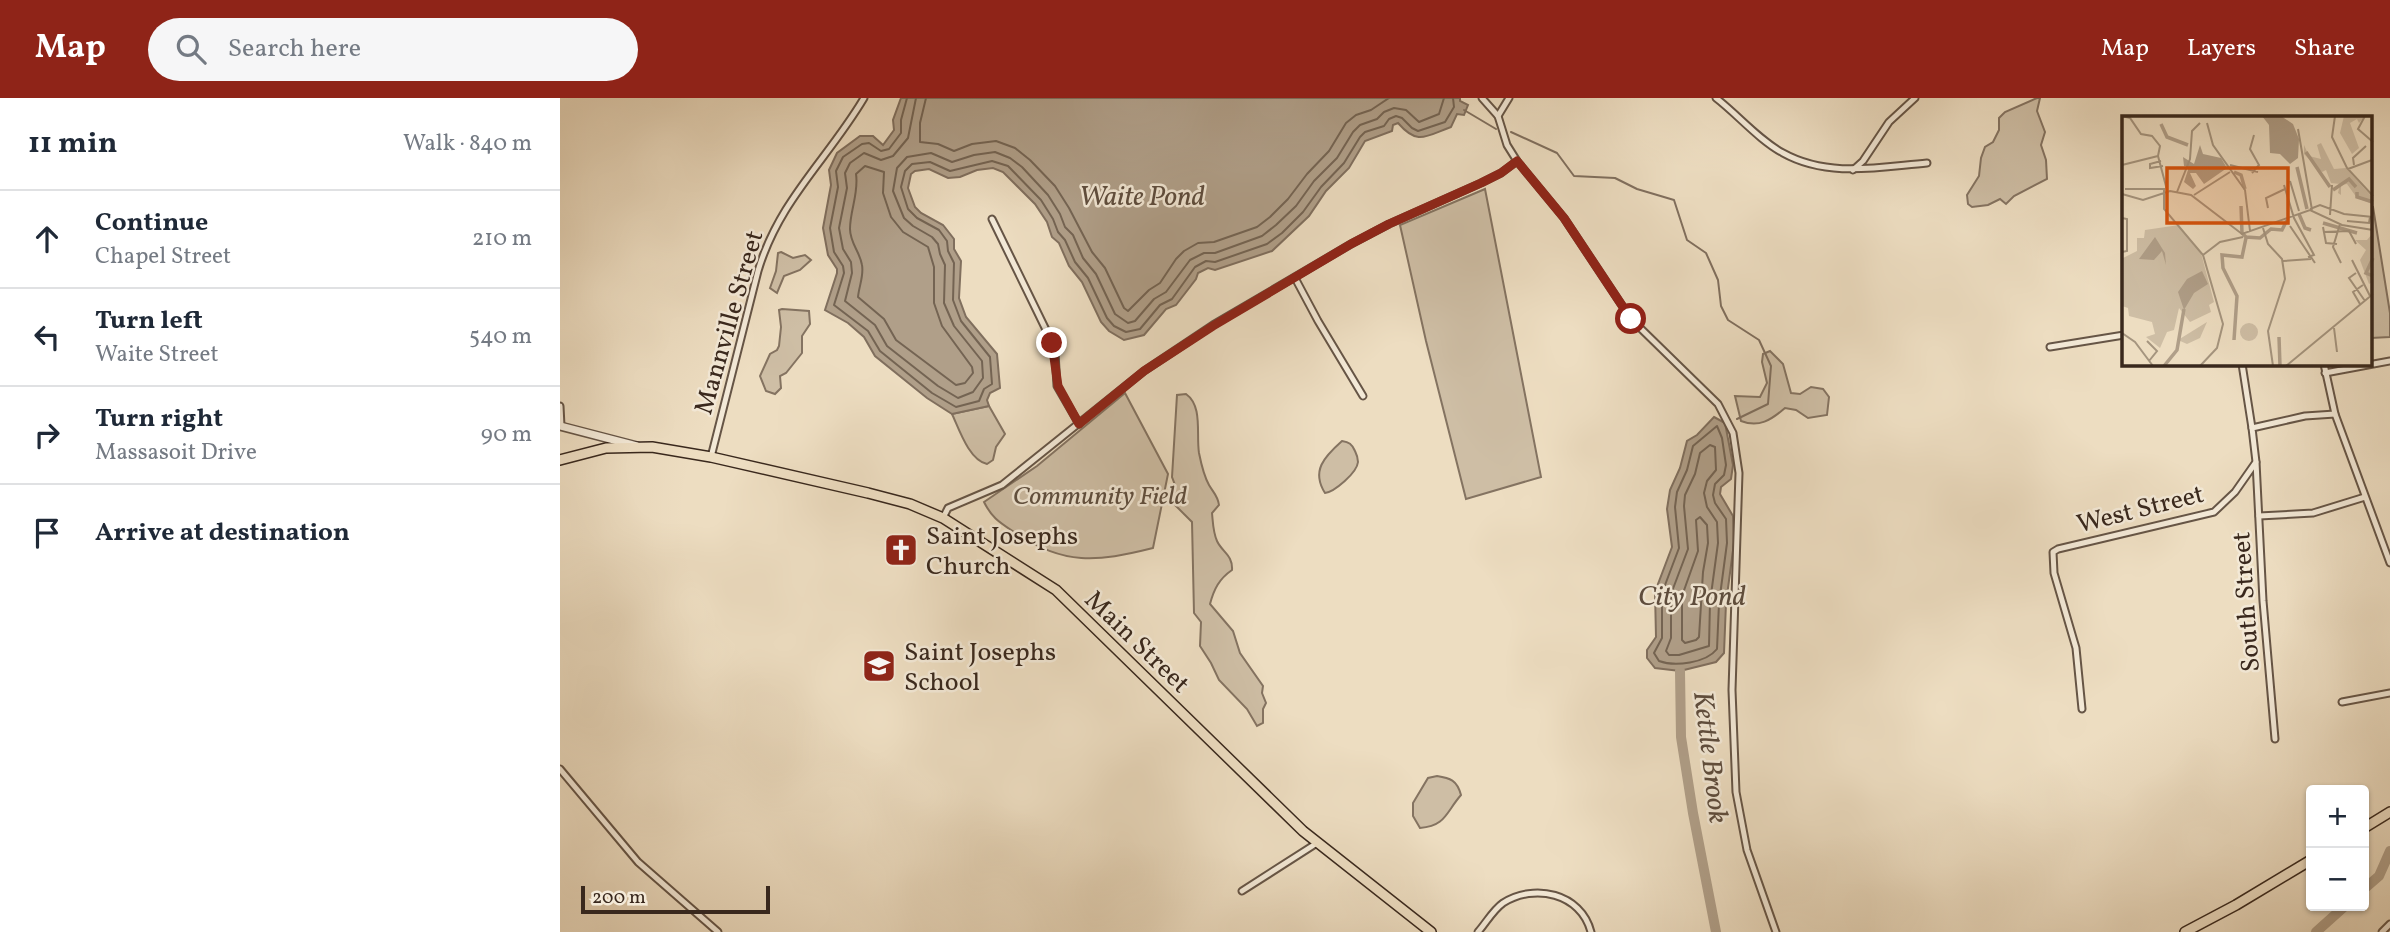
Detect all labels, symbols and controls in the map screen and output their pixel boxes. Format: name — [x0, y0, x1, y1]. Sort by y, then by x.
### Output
search box — [148, 18, 638, 81]
text: Map — [35, 26, 106, 72]
icon: search — [172, 30, 210, 68]
text: Search here — [228, 31, 361, 67]
text: Map — [2101, 32, 2149, 66]
text: Layers — [2187, 32, 2256, 66]
text: Share — [2294, 32, 2355, 66]
inset map — [2122, 116, 2372, 366]
text: 11 min — [28, 123, 118, 165]
text: Walk · 840 m — [403, 128, 532, 160]
water label: Waite Pond — [1079, 178, 1205, 217]
text: Continue — [95, 205, 208, 241]
icon: ahead — [28, 220, 66, 258]
text: 210 m — [472, 223, 532, 255]
street label: Mannville Street — [686, 226, 773, 419]
text: Chapel Street — [95, 241, 231, 273]
text: Turn left — [95, 303, 203, 339]
route start — [1615, 303, 1646, 334]
icon: left — [28, 318, 66, 356]
text: 540 m — [469, 321, 532, 353]
route end — [1036, 327, 1067, 358]
text: Waite Street — [95, 339, 218, 371]
text: Turn right — [95, 401, 223, 437]
icon: right — [28, 416, 66, 454]
text: 90 m — [481, 419, 532, 451]
text: Massasoit Drive — [95, 437, 257, 469]
street label: West Street — [2073, 477, 2208, 543]
park label: Community Field — [1013, 479, 1188, 515]
icon: arrive — [28, 514, 66, 552]
text: Arrive at destination — [95, 515, 350, 551]
place label: Saint Josephs Church — [926, 519, 1078, 585]
street label: South Street — [2224, 530, 2270, 673]
church icon: Saint Josephs Church — [882, 531, 920, 569]
water label: City Pond — [1638, 578, 1746, 617]
street label: Main Street — [1076, 583, 1197, 702]
place label: Saint Josephs School — [904, 635, 1056, 701]
school or university icon: Saint Josephs School — [860, 647, 898, 685]
water label: Kettle Brook — [1682, 689, 1737, 826]
map controls — [2306, 785, 2369, 911]
button: + — [2306, 785, 2369, 848]
button: − — [2306, 848, 2369, 911]
scale bar — [581, 883, 770, 915]
text: 200 m — [592, 885, 646, 911]

